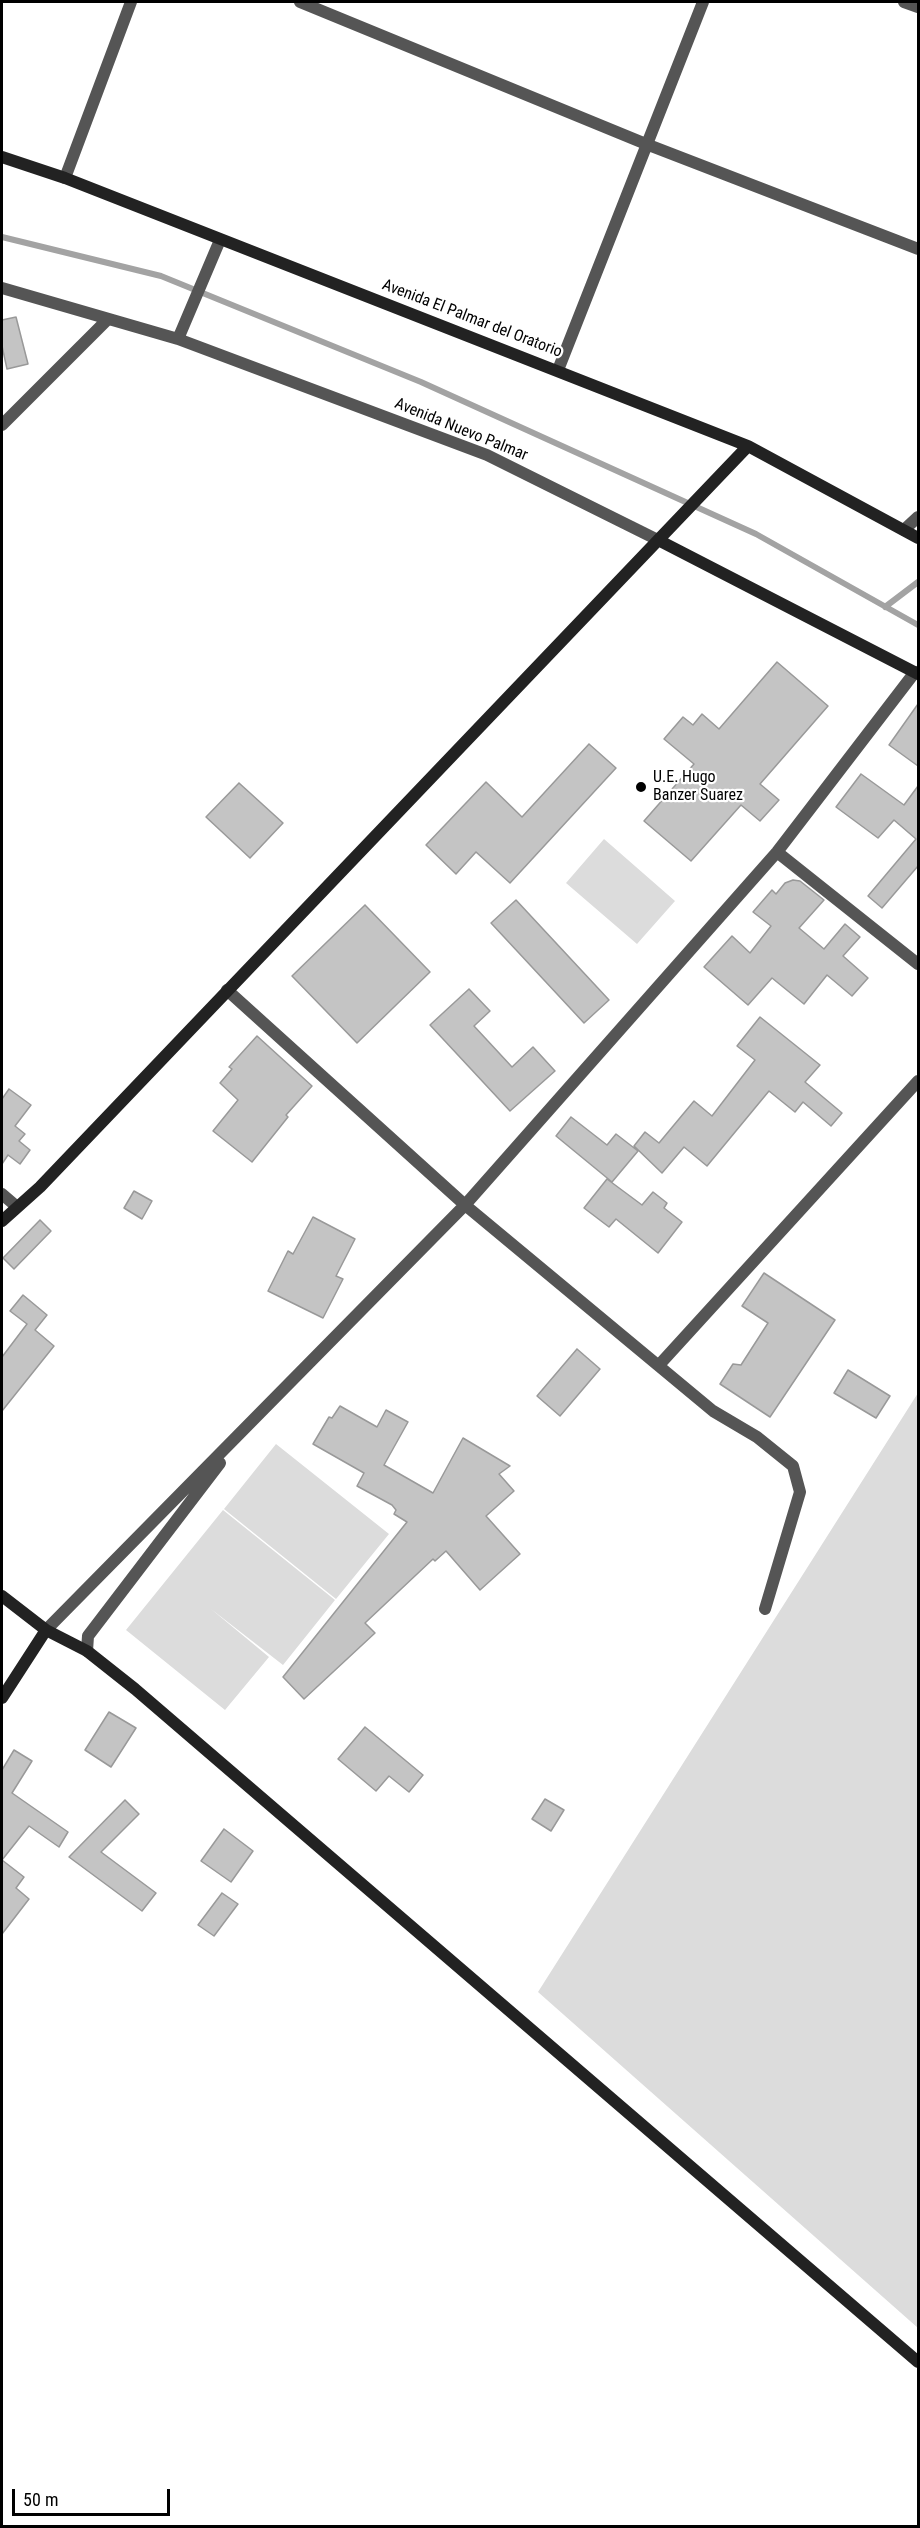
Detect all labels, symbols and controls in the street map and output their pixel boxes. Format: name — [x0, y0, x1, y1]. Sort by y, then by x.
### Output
street label: Avenida El Palmar del Oratorio — [379, 276, 565, 362]
street label: Avenida Nuevo Palmar — [392, 395, 530, 465]
place label: U.E. Hugo Banzer Suarez — [653, 768, 743, 806]
marker: U.E. Hugo Banzer Suarez — [634, 780, 648, 794]
scale bar — [15, 2477, 172, 2515]
text: 50 m — [23, 2489, 58, 2510]

